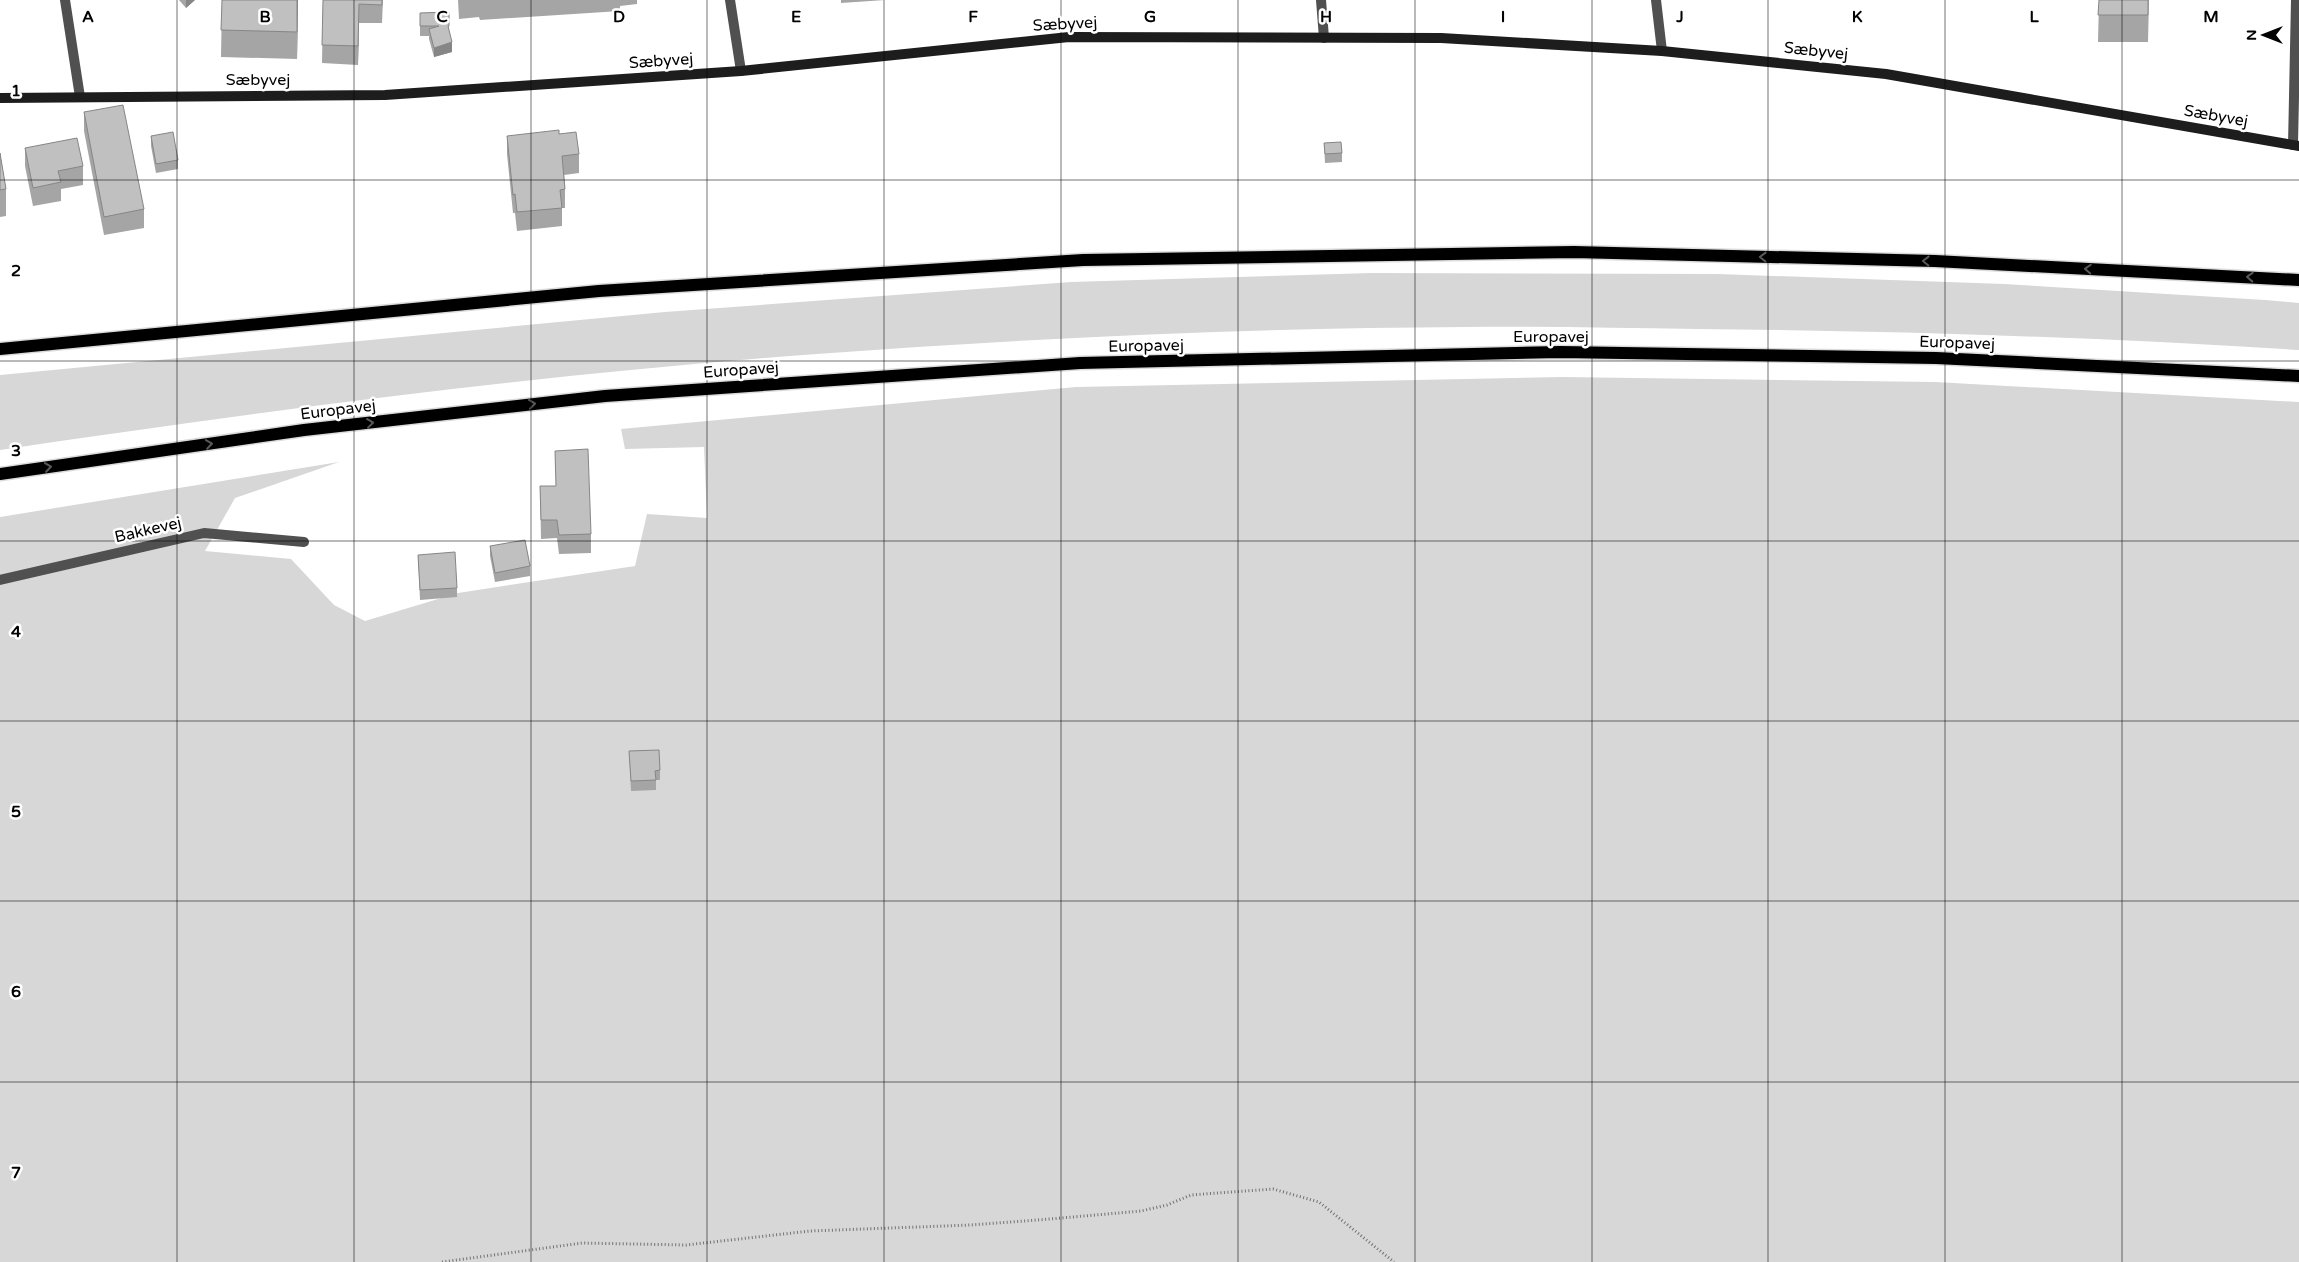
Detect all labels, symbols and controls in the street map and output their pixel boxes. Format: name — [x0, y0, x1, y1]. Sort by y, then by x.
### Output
text: A — [82, 7, 94, 27]
text: B — [259, 7, 271, 27]
text: C — [436, 7, 448, 27]
text: D — [613, 7, 625, 27]
text: E — [791, 7, 801, 27]
text: F — [968, 7, 978, 27]
text: G — [1144, 7, 1156, 27]
text: H — [1320, 7, 1332, 27]
text: I — [1501, 7, 1505, 27]
text: J — [1675, 7, 1684, 27]
text: K — [1852, 7, 1863, 27]
text: L — [2029, 7, 2039, 27]
text: M — [2203, 7, 2219, 27]
north arrow — [2239, 10, 2289, 60]
street label: Sæbyvej — [1032, 12, 1098, 36]
text: N — [2243, 29, 2260, 41]
street label: Sæbyvej — [1783, 38, 1849, 64]
street label: Sæbyvej — [628, 49, 694, 73]
street label: Sæbyvej — [226, 70, 290, 90]
text: 1 — [11, 81, 21, 101]
street label: Sæbyvej — [2183, 101, 2249, 131]
one-way arrow — [1759, 251, 1767, 262]
one-way arrow — [1922, 255, 1930, 266]
text: 2 — [11, 261, 21, 281]
one-way arrow — [2084, 263, 2092, 274]
one-way arrow — [2246, 272, 2254, 282]
street label: Europavej — [1513, 327, 1589, 347]
street label: Europavej — [1919, 332, 1995, 354]
street label: Europavej — [1108, 335, 1184, 357]
street label: Europavej — [702, 357, 780, 383]
street label: Europavej — [299, 395, 377, 425]
one-way arrow — [528, 399, 536, 410]
one-way arrow — [367, 418, 375, 429]
one-way arrow — [205, 439, 213, 450]
text: 3 — [11, 441, 21, 461]
one-way arrow — [45, 462, 53, 473]
street label: Bakkevej — [113, 513, 183, 547]
text: 4 — [11, 622, 21, 642]
text: 5 — [11, 802, 21, 822]
text: 6 — [11, 982, 21, 1002]
text: 7 — [11, 1163, 21, 1183]

